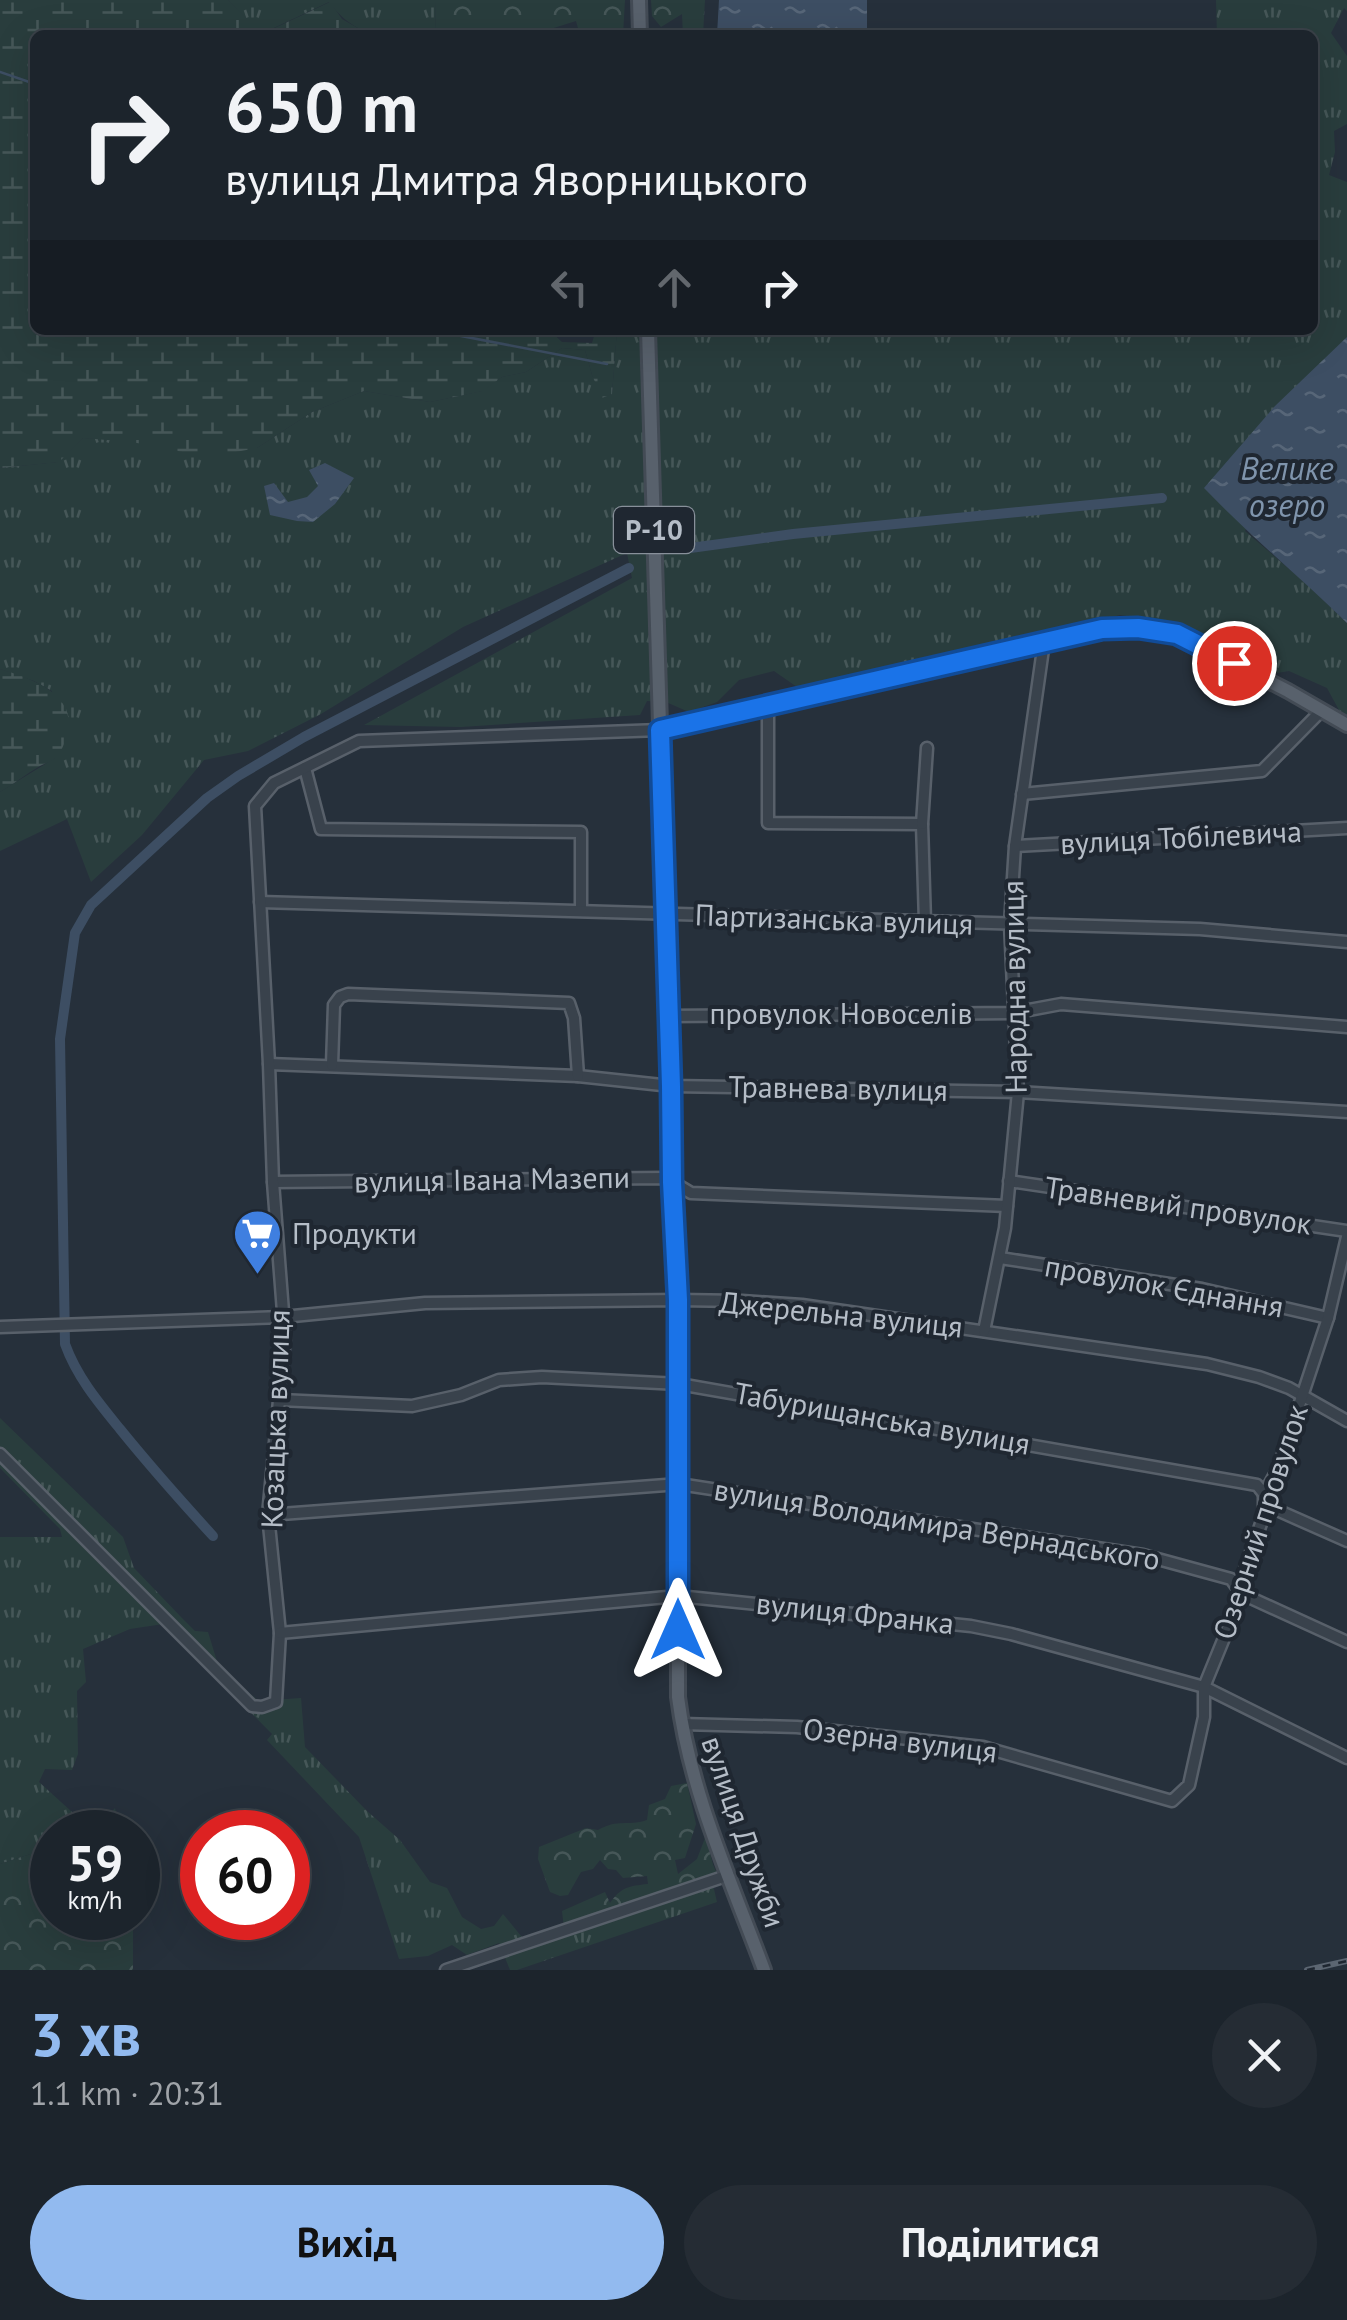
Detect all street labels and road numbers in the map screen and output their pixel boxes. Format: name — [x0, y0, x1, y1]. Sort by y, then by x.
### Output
road number: Р-10 — [614, 507, 694, 553]
street label: вулиця Тобілевича — [1059, 811, 1303, 862]
street label: Народна вулиця — [992, 880, 1035, 1094]
street label: Партизанська вулиця — [694, 894, 974, 943]
street label: провулок Новоселів — [709, 993, 973, 1032]
street label: Травнева вулиця — [728, 1066, 948, 1109]
street label: вулиця Івана Мазепи — [354, 1157, 630, 1200]
street label: Травневий провулок — [1042, 1166, 1315, 1243]
street label: провулок Єднання — [1042, 1245, 1287, 1326]
street label: Джерельна вулиця — [718, 1281, 965, 1346]
street label: Козацька вулиця — [251, 1309, 298, 1529]
street label: Табурищанська вулиця — [731, 1372, 1033, 1463]
street label: Озерний провулок — [1203, 1399, 1316, 1644]
street label: вулиця Володимира Вернадського — [711, 1469, 1163, 1578]
street label: вулиця Франка — [754, 1583, 956, 1642]
street label: Озерна вулиця — [801, 1708, 999, 1771]
street label: вулиця Дружби — [693, 1731, 795, 1932]

